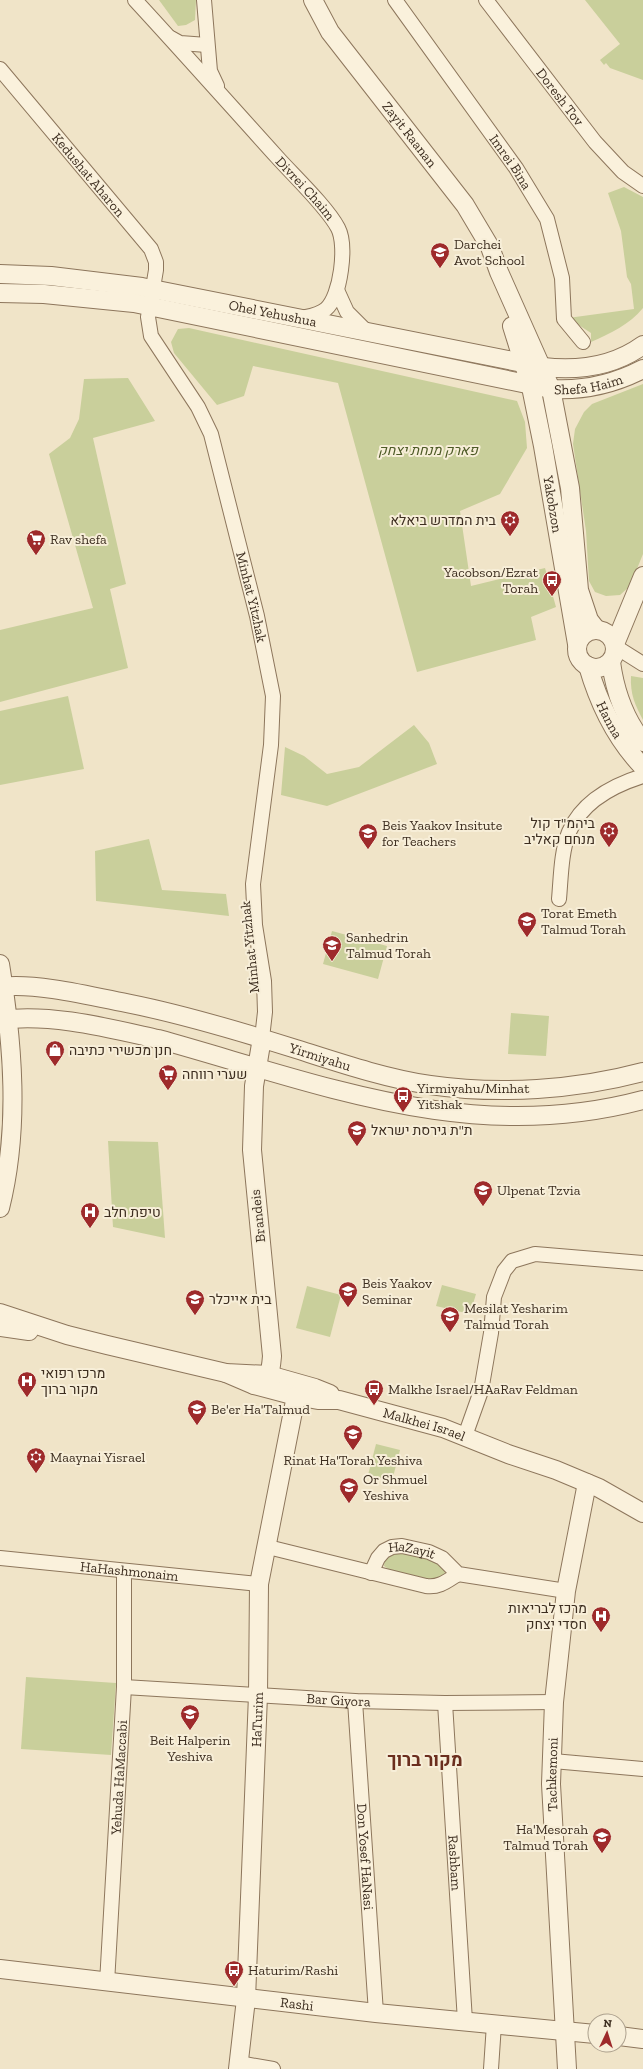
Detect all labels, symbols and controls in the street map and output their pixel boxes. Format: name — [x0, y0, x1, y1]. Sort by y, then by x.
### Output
street label: Doresh Tov — [533, 65, 588, 129]
street label: Zayit Raanan — [379, 98, 441, 171]
street label: Kedushat Aharon — [49, 129, 129, 220]
street label: Imrei Bina — [486, 131, 536, 193]
street label: Divrei Chaim — [272, 153, 339, 223]
place label: Darchei Avot School — [454, 236, 525, 269]
school or university icon: Darchei Avot School — [429, 241, 451, 269]
street label: Ohel Yehushua — [227, 296, 318, 330]
street label: Shefa Haim — [554, 370, 625, 398]
park label: פארק מנחת יצחק — [378, 442, 479, 459]
street label: Yakobzon — [540, 473, 566, 534]
synagogue icon: בית המדרש ביאלא — [499, 509, 521, 537]
place label: בית המדרש ביאלא — [390, 512, 497, 529]
supermarket icon: Rav shefa — [25, 528, 47, 556]
place label: Rav shefa — [50, 531, 107, 548]
street label: Minhat Yitzhak — [233, 550, 271, 645]
place label: Yacobson/Ezrat Torah — [443, 564, 539, 597]
bus stop icon: Yacobson/Ezrat Torah — [541, 569, 563, 597]
street label: Hanna — [593, 698, 627, 742]
place label: ביהמ"ד קול מנחם קאליב — [524, 815, 596, 848]
place label: Beis Yaakov Insitute for Teachers — [382, 817, 503, 850]
synagogue icon: ביהמ"ד קול מנחם קאליב — [598, 820, 620, 848]
school or university icon: Beis Yaakov Insitute for Teachers — [357, 822, 379, 850]
street label: Minhat Yitzhak — [237, 899, 263, 994]
place label: Torat Emeth Talmud Torah — [541, 905, 626, 938]
school or university icon: Torat Emeth Talmud Torah — [516, 910, 538, 938]
place label: Sanhedrin Talmud Torah — [346, 929, 431, 962]
school or university icon: Sanhedrin Talmud Torah — [321, 934, 343, 962]
shop icon: חנן מכשירי כתיבה — [44, 1039, 66, 1067]
street label: Yirmiyahu — [286, 1039, 353, 1074]
place label: חנן מכשירי כתיבה — [69, 1042, 172, 1059]
supermarket icon: שערי רווחה — [157, 1063, 179, 1091]
place label: שערי רווחה — [182, 1066, 247, 1083]
place label: Yirmiyahu/Minhat Yitshak — [416, 1080, 530, 1113]
bus stop icon: Yirmiyahu/Minhat Yitshak — [392, 1085, 414, 1113]
school or university icon: ת"ת גירסת ישראל — [346, 1119, 368, 1147]
place label: ת"ת גירסת ישראל — [371, 1122, 473, 1139]
school or university icon: Ulpenat Tzvia — [472, 1179, 494, 1207]
place label: Ulpenat Tzvia — [497, 1182, 581, 1199]
street label: Brandeis — [247, 1189, 269, 1243]
hospital icon: טיפת חלב — [79, 1201, 101, 1229]
place label: טיפת חלב — [104, 1204, 161, 1221]
place label: Beis Yaakov Seminar — [362, 1275, 432, 1308]
school or university icon: Beis Yaakov Seminar — [337, 1280, 359, 1308]
school or university icon: בית אייכלר — [184, 1288, 206, 1316]
place label: בית אייכלר — [209, 1291, 272, 1308]
place label: Mesilat Yesharim Talmud Torah — [464, 1300, 568, 1333]
school or university icon: Mesilat Yesharim Talmud Torah — [439, 1305, 461, 1333]
place label: מרכז רפואי מקור ברוך — [41, 1365, 105, 1398]
hospital icon: מרכז רפואי מקור ברוך — [16, 1370, 38, 1398]
bus stop icon: Malkhe Israel/HAaRav Feldman — [363, 1378, 385, 1406]
place label: Malkhe Israel/HAaRav Feldman — [388, 1381, 578, 1398]
school or university icon: Be'er Ha'Talmud — [186, 1398, 208, 1426]
place label: Be'er Ha'Talmud — [211, 1401, 310, 1418]
street label: Malkhei Israel — [381, 1404, 468, 1445]
school or university icon: Rinat Ha'Torah Yeshiva — [342, 1423, 364, 1451]
synagogue icon: Maaynai Yisrael — [25, 1446, 47, 1474]
place label: Maaynai Yisrael — [50, 1449, 146, 1466]
place label: Rinat Ha'Torah Yeshiva — [283, 1452, 423, 1469]
place label: Or Shmuel Yeshiva — [362, 1471, 428, 1504]
school or university icon: Or Shmuel Yeshiva — [338, 1476, 360, 1504]
street label: HaZayit — [387, 1537, 439, 1563]
street label: HaHashmonaim — [80, 1558, 179, 1584]
place label: מרכז לבריאות חסדי יצחק — [508, 1600, 587, 1633]
hospital icon: מרכז לבריאות חסדי יצחק — [590, 1605, 612, 1633]
street label: Bar Giyora — [306, 1690, 371, 1710]
street label: HaTurim — [247, 1692, 267, 1747]
school or university icon: Beit Halperin Yeshiva — [179, 1703, 201, 1731]
street label: Yehuda HaMaccabi — [107, 1719, 131, 1836]
place label: Beit Halperin Yeshiva — [150, 1732, 230, 1765]
street label: Tachkemoni — [542, 1737, 561, 1812]
district label: מקור ברוך — [387, 1749, 463, 1771]
street label: Don Yosef HaNasi — [353, 1803, 378, 1911]
place label: Ha'Mesorah Talmud Torah — [503, 1821, 588, 1854]
school or university icon: Ha'Mesorah Talmud Torah — [591, 1826, 613, 1854]
street label: Rashbam — [445, 1834, 465, 1891]
bus stop icon: Haturim/Rashi — [223, 1959, 245, 1987]
place label: Haturim/Rashi — [248, 1962, 338, 1979]
street label: Rashi — [279, 1993, 315, 2014]
north arrow — [587, 2013, 627, 2053]
text: N — [603, 2017, 613, 2030]

